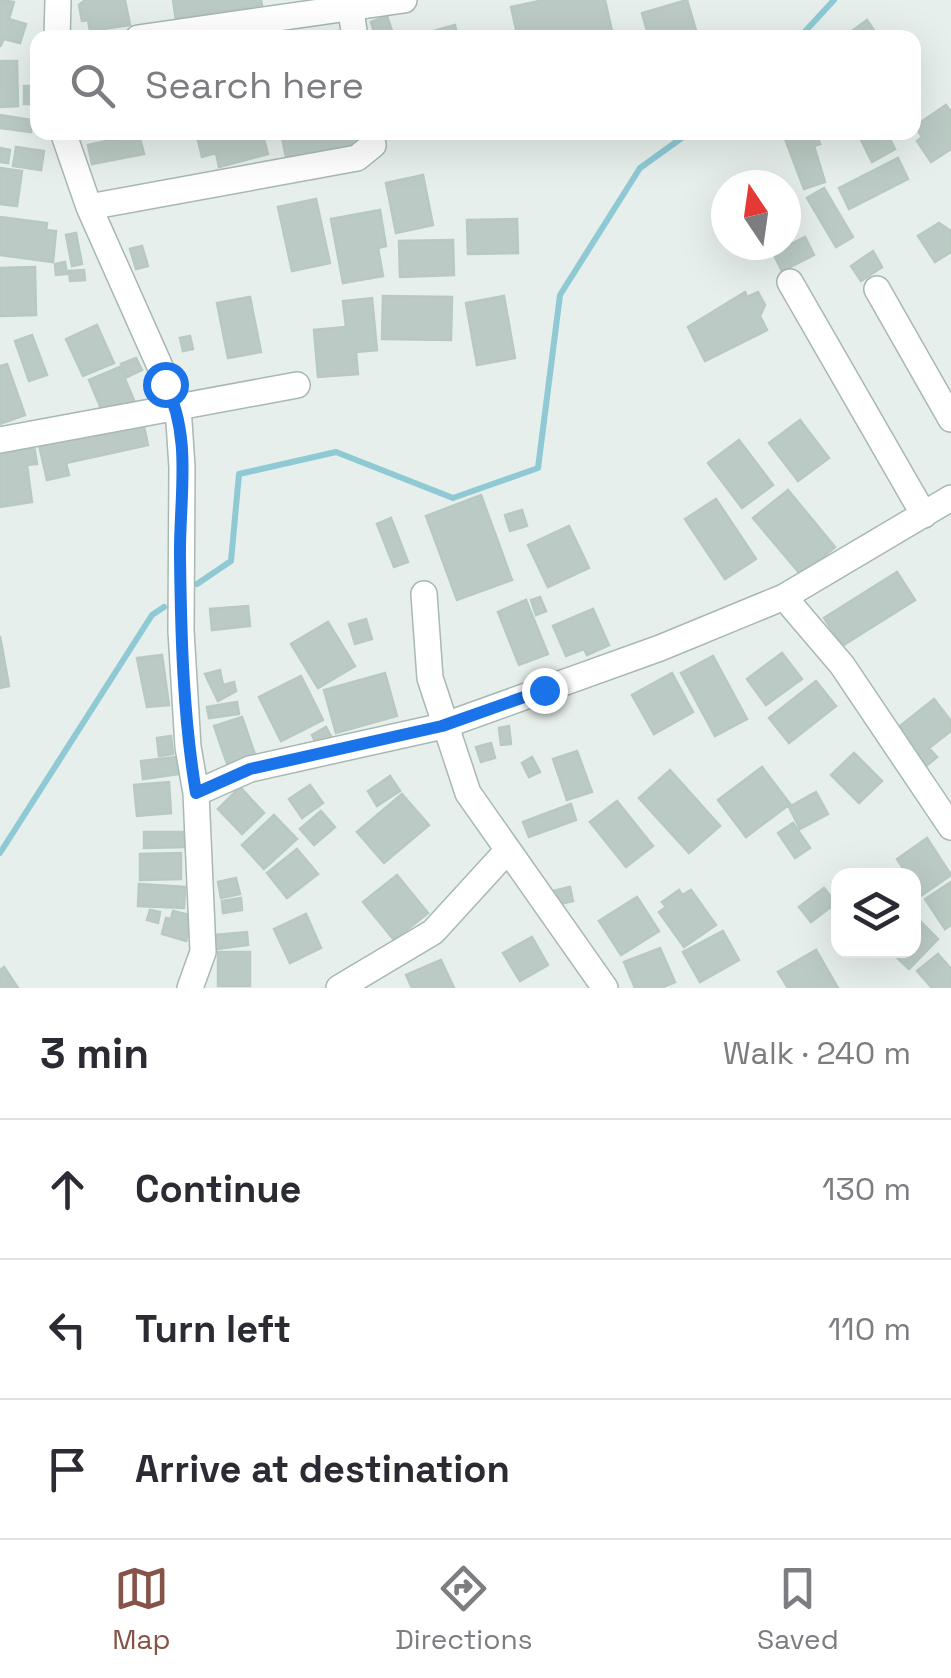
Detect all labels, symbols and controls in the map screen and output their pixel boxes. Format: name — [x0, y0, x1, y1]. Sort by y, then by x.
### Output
search box — [30, 30, 921, 140]
icon: search — [65, 58, 120, 113]
text: Search here — [145, 61, 364, 109]
north arrow — [711, 170, 801, 260]
route start — [143, 362, 189, 408]
route end — [522, 668, 568, 714]
map controls — [831, 868, 921, 958]
button: layers — [831, 868, 921, 958]
text: 3 min — [40, 1027, 149, 1080]
text: Walk · 240 m — [723, 1033, 911, 1073]
icon: ahead — [40, 1162, 95, 1217]
text: Continue — [135, 1165, 301, 1213]
text: 130 m — [822, 1169, 911, 1209]
icon: left — [40, 1302, 95, 1357]
text: Turn left — [135, 1305, 291, 1353]
text: 110 m — [828, 1309, 911, 1349]
icon: arrive — [40, 1442, 95, 1497]
text: Arrive at destination — [135, 1445, 510, 1493]
tab: Map — [112, 1561, 171, 1657]
tab: Directions — [395, 1561, 532, 1657]
tab: Saved — [757, 1561, 839, 1657]

